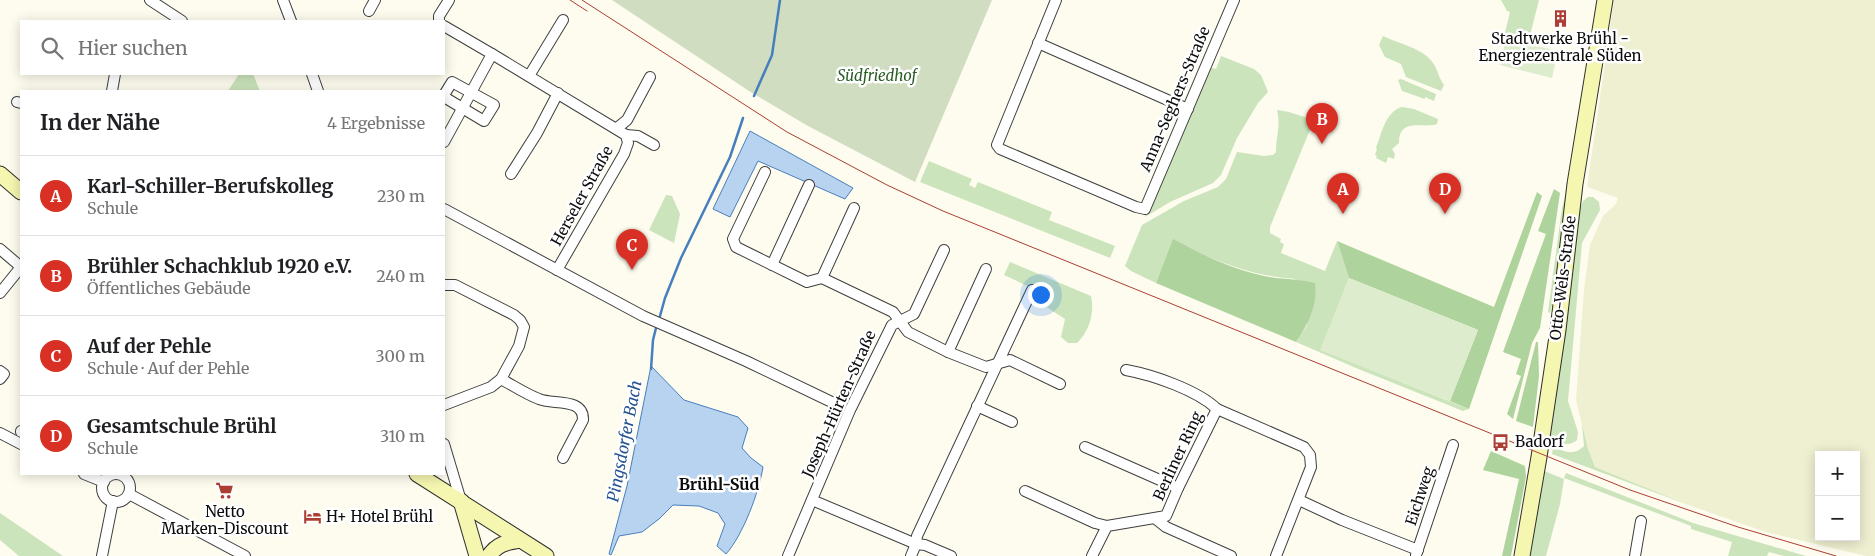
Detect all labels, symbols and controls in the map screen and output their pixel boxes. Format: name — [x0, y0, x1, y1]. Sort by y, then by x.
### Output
building icon: Stadtwerke Brühl - Energiezentrale Süden — [1550, 8, 1570, 28]
search box — [20, 20, 445, 75]
street label: Anna-Seghers-Straße — [1135, 23, 1214, 175]
place label: Stadtwerke Brühl - Energiezentrale Süden — [1479, 29, 1642, 65]
icon: search — [38, 34, 66, 62]
text: Hier suchen — [78, 36, 188, 60]
park label: Südfriedhof — [837, 66, 919, 85]
pin: B — [1306, 103, 1338, 144]
text: In der Nähe — [40, 109, 160, 136]
text: 4 Ergebnisse — [327, 113, 425, 133]
street label: Herseler Straße — [546, 142, 617, 249]
pin: A — [1327, 173, 1359, 214]
pin: D — [1429, 173, 1461, 214]
text: Karl-Schiller-Berufskolleg — [87, 174, 333, 198]
text: A — [50, 186, 62, 206]
text: 230 m — [377, 186, 425, 206]
text: Schule — [87, 198, 138, 218]
street label: Otto-Wels-Straße — [1545, 214, 1580, 341]
pin: C — [616, 229, 648, 270]
text: Brühler Schachklub 1920 e.V. — [87, 254, 352, 278]
text: B — [50, 266, 62, 286]
text: 240 m — [376, 266, 425, 286]
text: Öffentliches Gebäude — [87, 278, 251, 298]
your location — [1028, 282, 1054, 308]
street label: Joseph-Hürten-Straße — [797, 327, 880, 481]
text: Auf der Pehle — [87, 334, 211, 358]
text: C — [51, 346, 61, 366]
text: 300 m — [376, 346, 425, 366]
text: Schule · Auf der Pehle — [87, 358, 249, 378]
water label: Pingsdorfer Bach — [602, 378, 646, 504]
street label: Berliner Ring — [1149, 408, 1207, 503]
text: Gesamtschule Brühl — [87, 414, 276, 438]
text: D — [50, 426, 62, 446]
text: 310 m — [380, 426, 425, 446]
bus stop icon: Badorf — [1491, 432, 1511, 452]
place label: Badorf — [1515, 432, 1565, 451]
text: Schule — [87, 438, 138, 458]
map controls — [1815, 451, 1860, 541]
button: + — [1815, 451, 1860, 496]
street label: Eichweg — [1401, 464, 1438, 528]
district label: Brühl-Süd — [679, 474, 759, 494]
supermarket icon: Netto Marken-Discount — [215, 481, 235, 501]
button: − — [1815, 496, 1860, 541]
place label: Netto Marken-Discount — [161, 502, 289, 538]
hotel icon: H+ Hotel Brühl — [302, 507, 322, 527]
place label: H+ Hotel Brühl — [326, 507, 433, 526]

